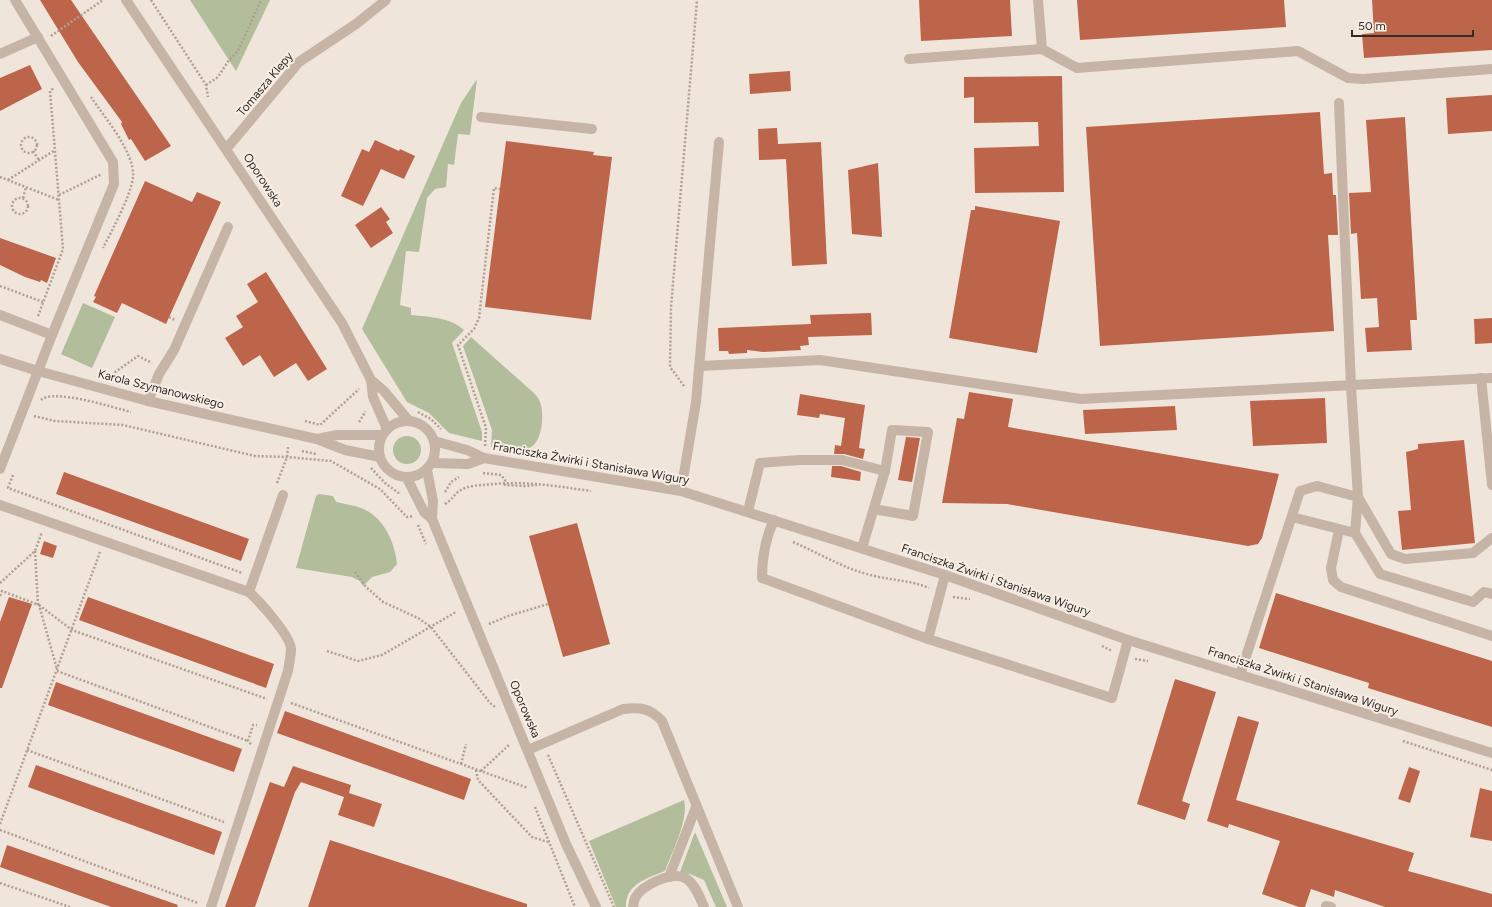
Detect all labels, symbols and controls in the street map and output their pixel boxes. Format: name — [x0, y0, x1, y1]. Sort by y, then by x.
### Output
scale bar — [1352, 12, 1473, 38]
text: 50 m — [1358, 19, 1386, 33]
street label: Tomasza Klepy — [234, 49, 296, 119]
street label: Oporowska — [241, 151, 285, 209]
street label: Karola Szymanowskiego — [96, 367, 226, 411]
street label: Franciszka Żwirki i Stanisława Wigury — [492, 439, 691, 487]
street label: Franciszka Żwirki i Stanisława Wigury — [899, 541, 1093, 619]
street label: Franciszka Żwirki i Stanisława Wigury — [1206, 644, 1401, 719]
street label: Oporowska — [507, 678, 543, 740]

